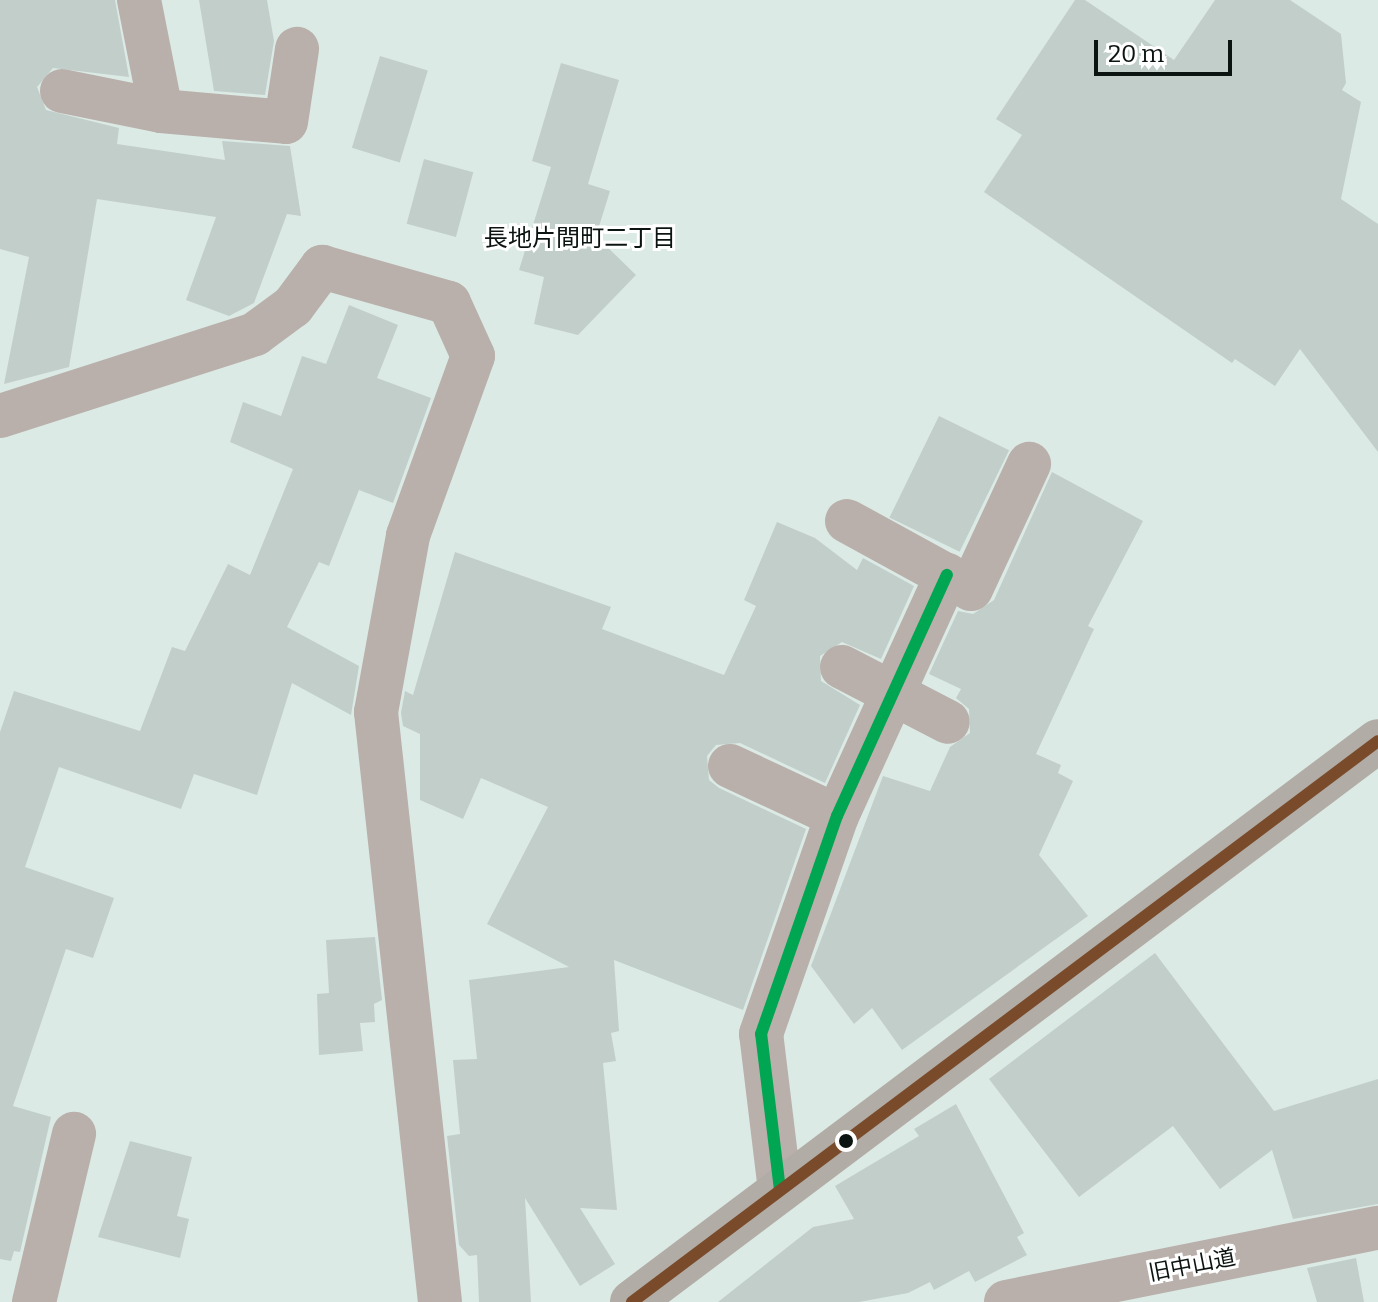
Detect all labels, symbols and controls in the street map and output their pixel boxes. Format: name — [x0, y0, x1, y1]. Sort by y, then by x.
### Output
scale bar — [1098, 24, 1236, 74]
text: 20 m — [1108, 40, 1164, 68]
district label: 長地片間町二丁目 — [484, 225, 676, 253]
unlabelled marker — [838, 1133, 854, 1149]
street label: 旧中山道 — [1146, 1244, 1238, 1286]

